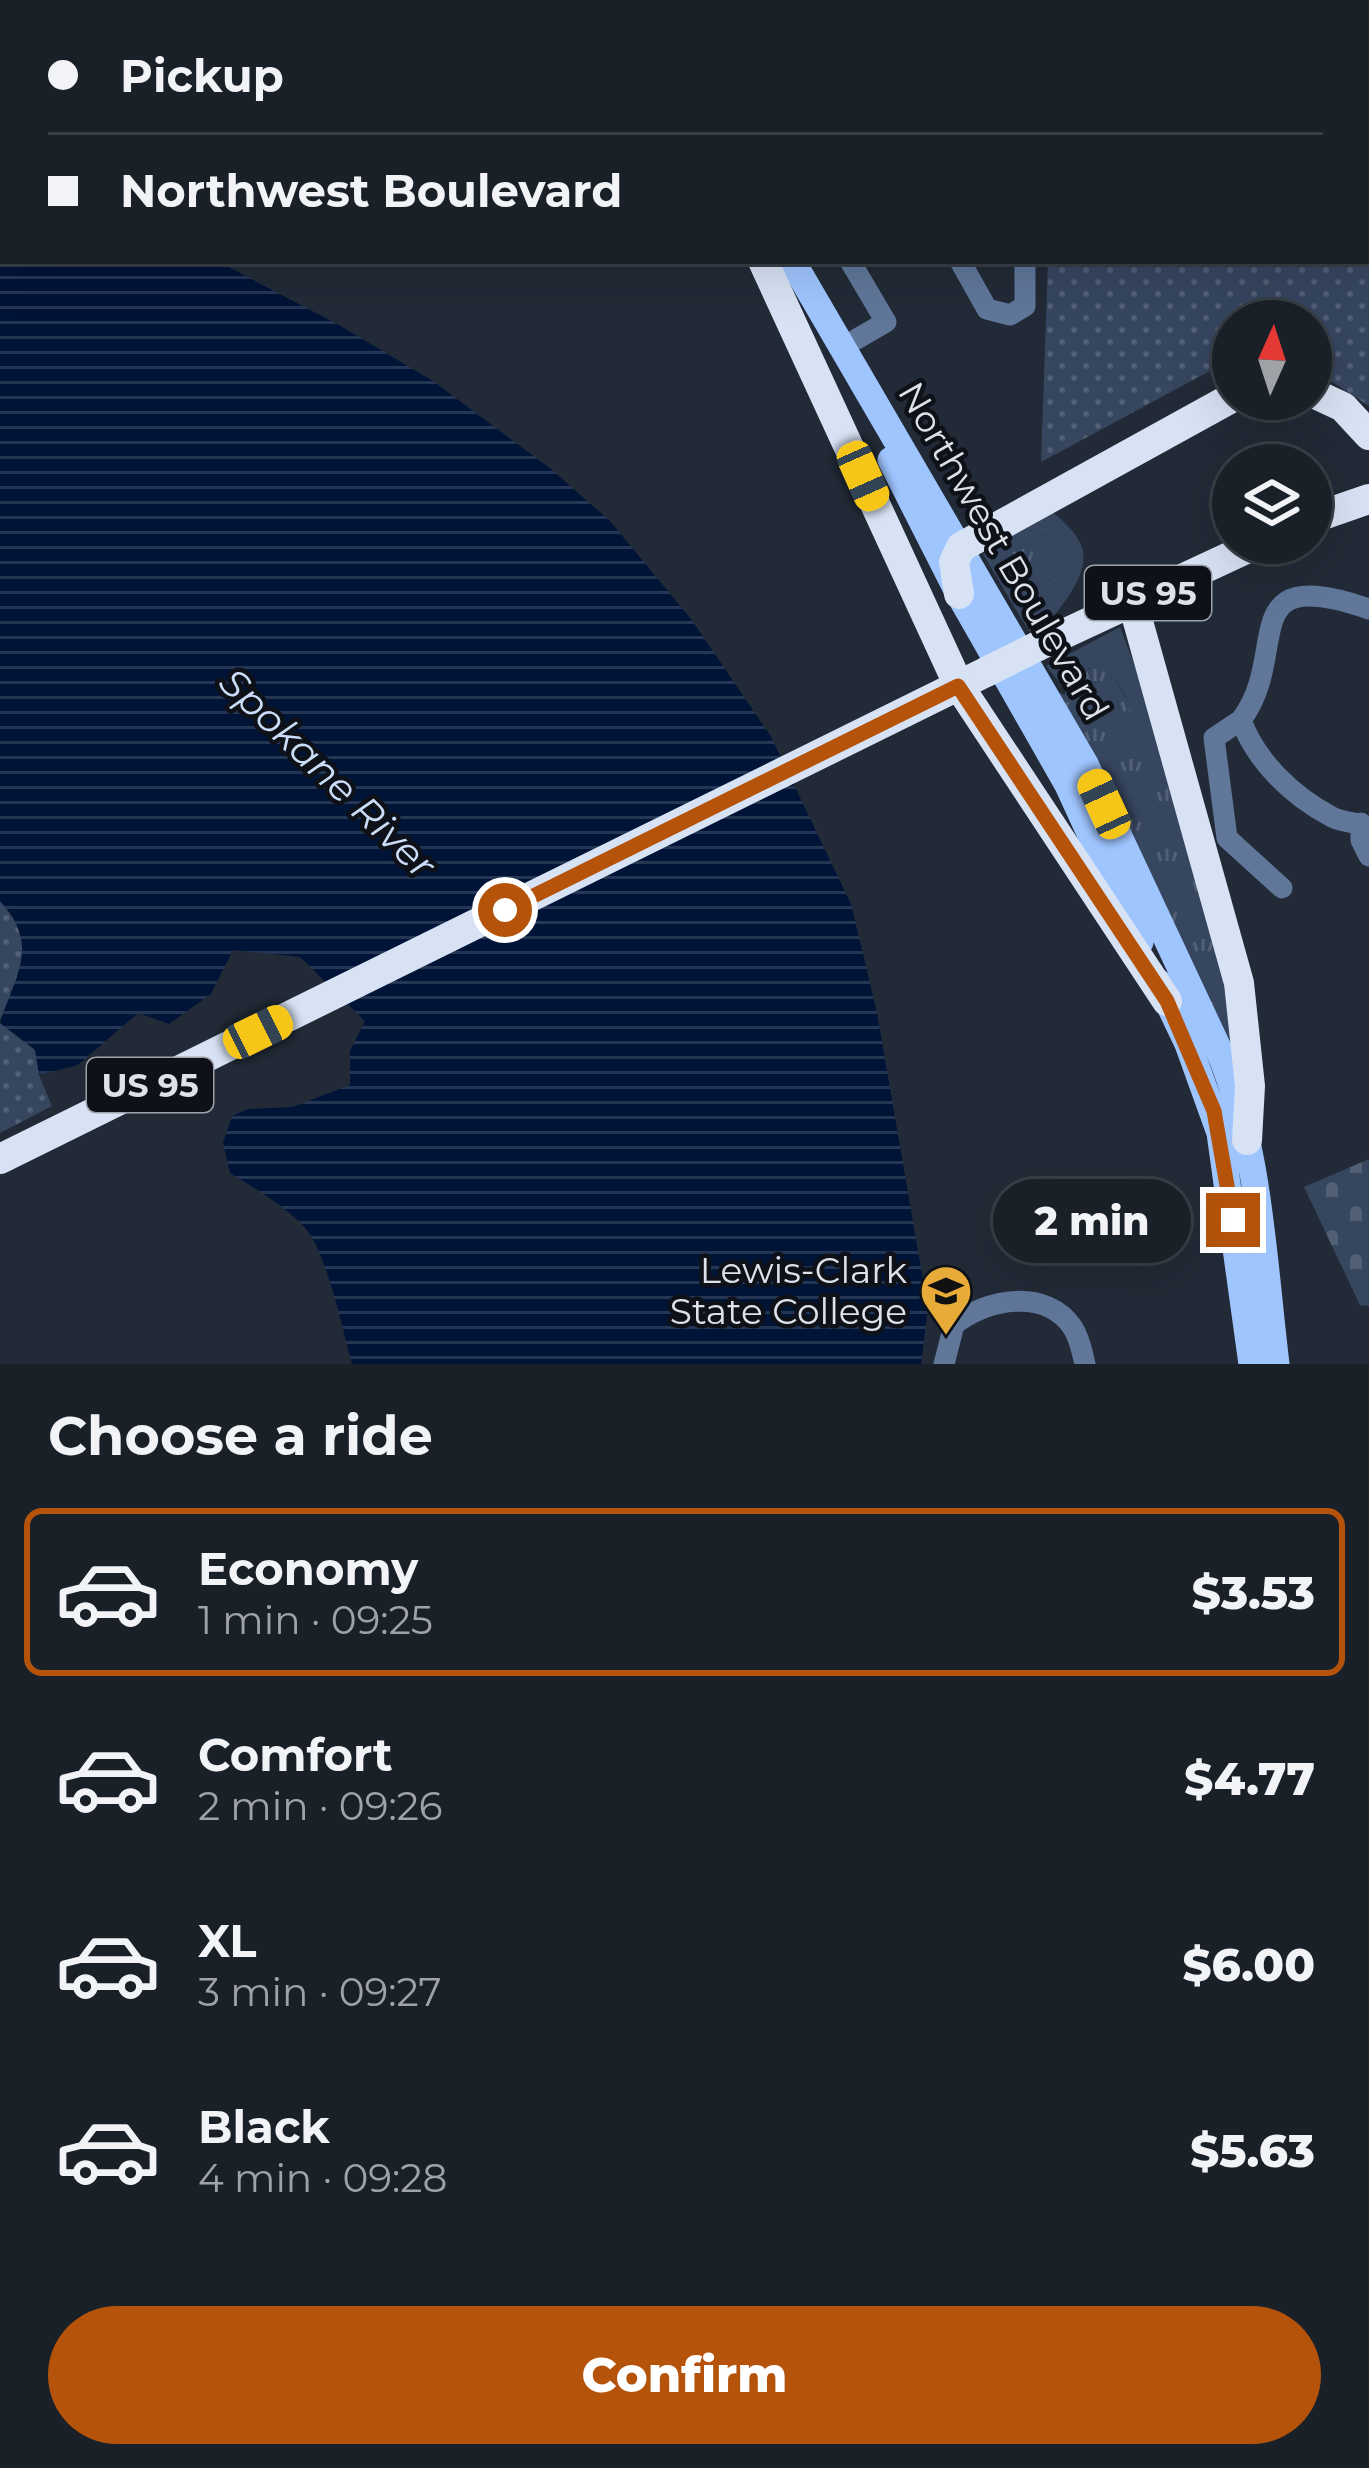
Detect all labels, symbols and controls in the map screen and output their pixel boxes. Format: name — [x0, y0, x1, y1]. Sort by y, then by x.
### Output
text: Pickup — [120, 48, 284, 103]
text: Northwest Boulevard — [120, 163, 622, 218]
north arrow — [1212, 300, 1332, 420]
map controls — [1212, 300, 1332, 564]
street label: Northwest Boulevard — [889, 374, 1119, 728]
car — [832, 436, 894, 516]
button: layers — [1212, 444, 1332, 564]
road number: US 95 — [1085, 566, 1211, 620]
water label: Spokane River — [210, 658, 447, 889]
car — [1072, 764, 1136, 844]
route start — [478, 883, 532, 937]
car — [218, 1000, 298, 1064]
road number: US 95 — [87, 1058, 213, 1112]
callout: 2 min — [993, 1178, 1191, 1262]
route end — [1206, 1193, 1260, 1247]
text: 2 min — [1035, 1197, 1149, 1245]
place label: Lewis-Clark State College — [670, 1248, 907, 1333]
school or university icon: Lewis-Clark State College — [918, 1263, 974, 1337]
text: Choose a ride — [48, 1403, 433, 1469]
icon: car — [54, 1538, 162, 1646]
text: Economy — [198, 1541, 418, 1596]
text: $3.53 — [1192, 1565, 1315, 1620]
text: 1 min · 09:25 — [198, 1596, 433, 1644]
icon: car — [54, 1724, 162, 1832]
text: Comfort — [198, 1727, 393, 1782]
text: $4.77 — [1184, 1751, 1315, 1806]
text: 2 min · 09:26 — [198, 1782, 443, 1830]
icon: car — [54, 1910, 162, 2018]
text: XL — [198, 1913, 256, 1968]
text: $6.00 — [1182, 1937, 1315, 1992]
text: 3 min · 09:27 — [198, 1968, 442, 2016]
icon: car — [54, 2096, 162, 2204]
text: Black — [198, 2099, 330, 2154]
text: $5.63 — [1190, 2123, 1315, 2178]
text: 4 min · 09:28 — [198, 2154, 447, 2202]
button: Confirm — [48, 2306, 1321, 2444]

